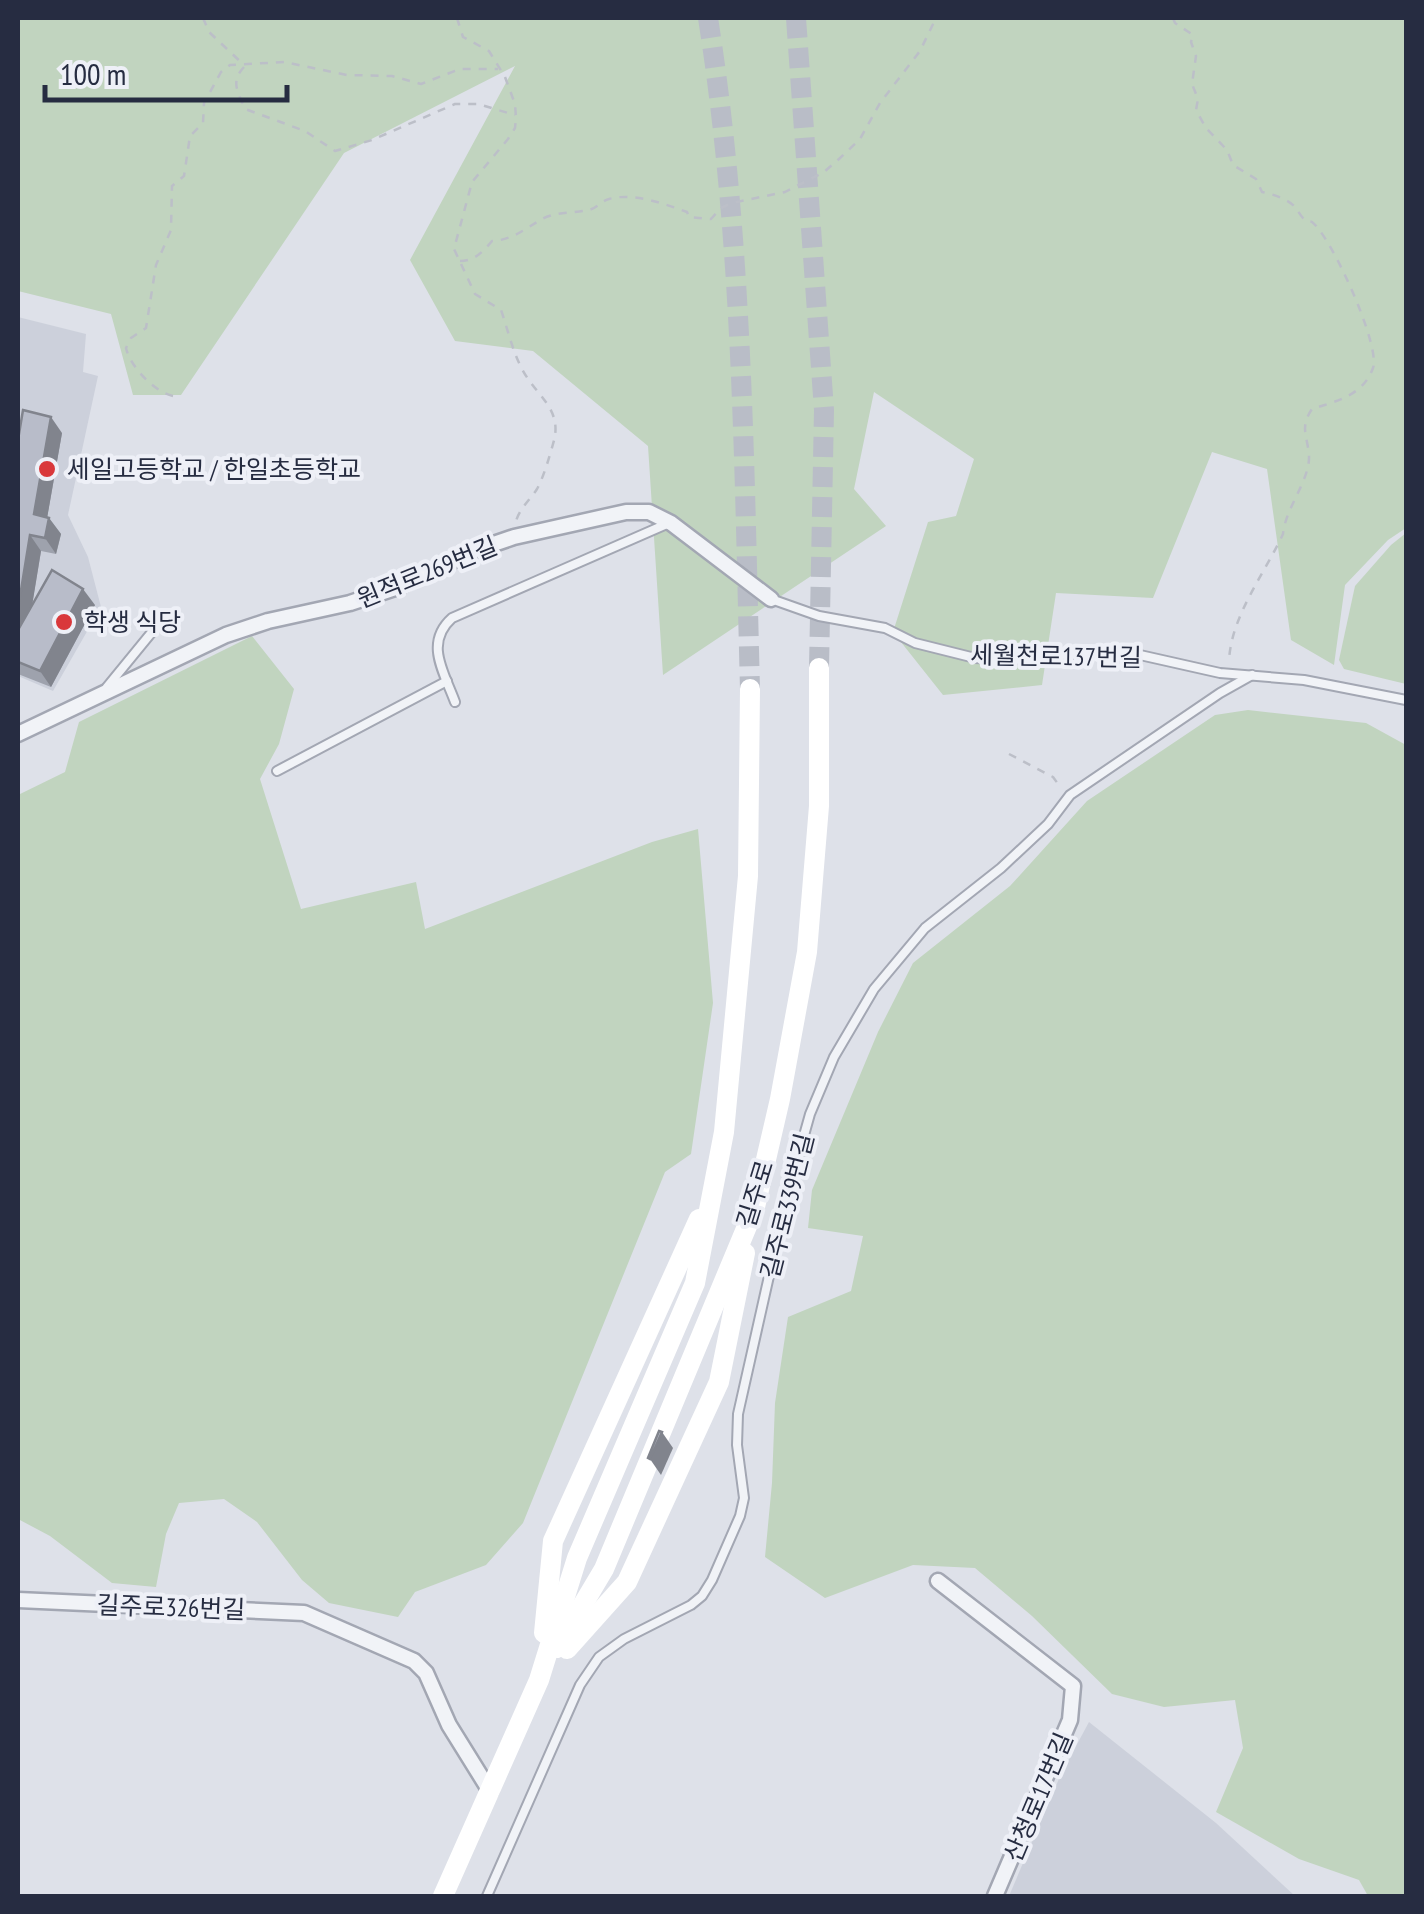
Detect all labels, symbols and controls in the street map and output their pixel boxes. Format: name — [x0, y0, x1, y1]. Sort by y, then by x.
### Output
scale bar — [45, 40, 288, 102]
text: 100 m — [60, 54, 126, 93]
place label: 세일고등학교 / 한일초등학교 — [67, 453, 361, 485]
marker: 세일고등학교 / 한일초등학교 — [36, 458, 58, 480]
street label: 원적로269번길 — [352, 529, 502, 615]
place label: 학생 식당 — [84, 606, 181, 638]
marker: 학생 식당 — [53, 611, 75, 633]
street label: 세월천로137번길 — [970, 639, 1142, 673]
street label: 길주로339번길 — [753, 1130, 821, 1282]
street label: 길주로 — [730, 1156, 780, 1232]
street label: 길주로326번길 — [96, 1588, 246, 1626]
street label: 산청로17번길 — [996, 1727, 1080, 1867]

